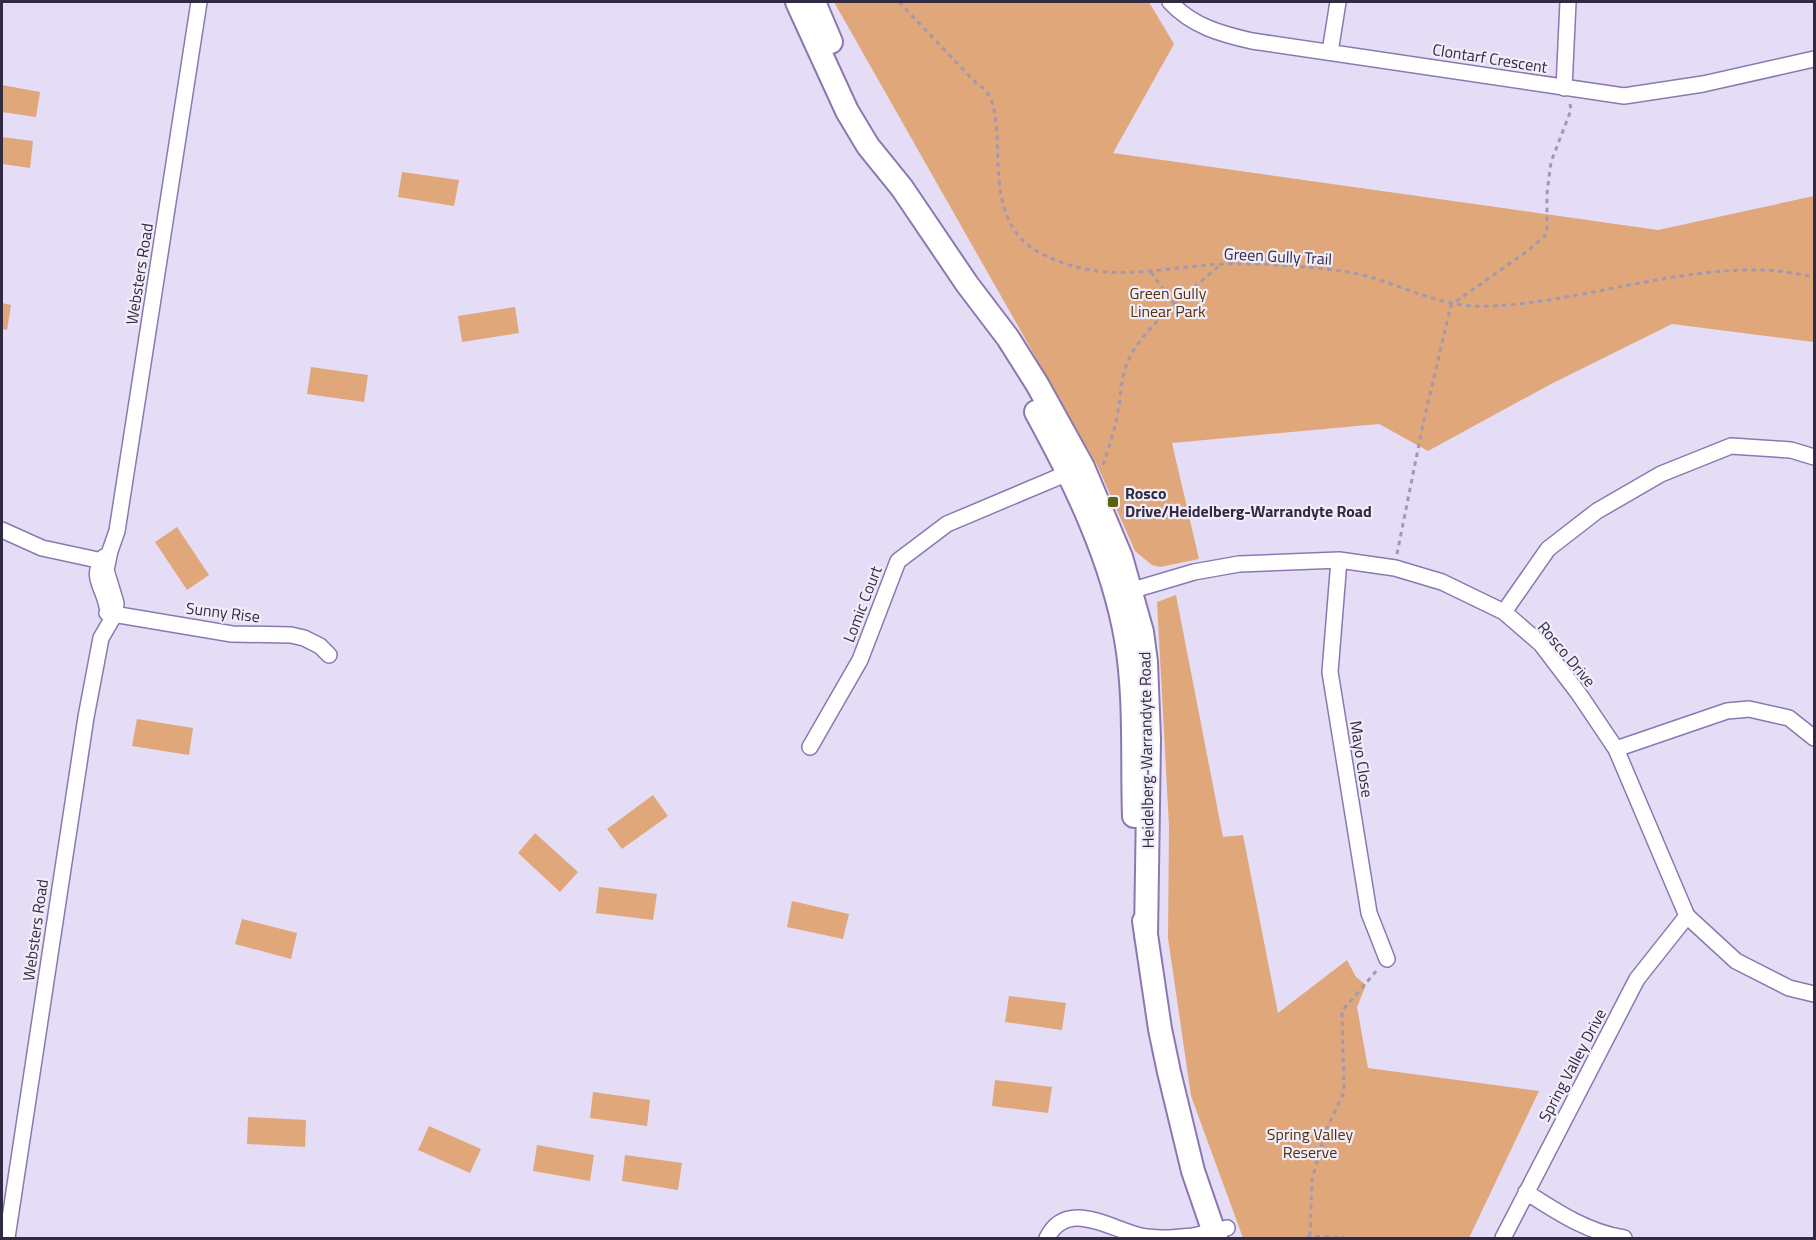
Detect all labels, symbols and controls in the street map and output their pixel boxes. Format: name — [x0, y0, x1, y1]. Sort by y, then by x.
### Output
street label: Clontarf Crescent — [1431, 37, 1550, 79]
street label: Websters Road — [119, 221, 159, 327]
street label: Green Gully Trail — [1223, 241, 1333, 271]
park label: Green Gully Linear Park — [1130, 281, 1207, 323]
place label: Rosco Drive/Heidelberg-Warrandyte Road — [1125, 481, 1372, 523]
marker: Rosco Drive/Heidelberg-Warrandyte Road — [1106, 495, 1120, 509]
street label: Lomic Court — [836, 562, 888, 646]
street label: Sunny Rise — [185, 596, 261, 628]
street label: Rosco Drive — [1532, 616, 1602, 692]
street label: Heidelberg-Warrandyte Road — [1132, 651, 1160, 849]
street label: Mayo Close — [1344, 719, 1380, 799]
street label: Websters Road — [16, 878, 54, 982]
street label: Spring Valley Drive — [1532, 1004, 1612, 1126]
park label: Spring Valley Reserve — [1267, 1122, 1353, 1164]

